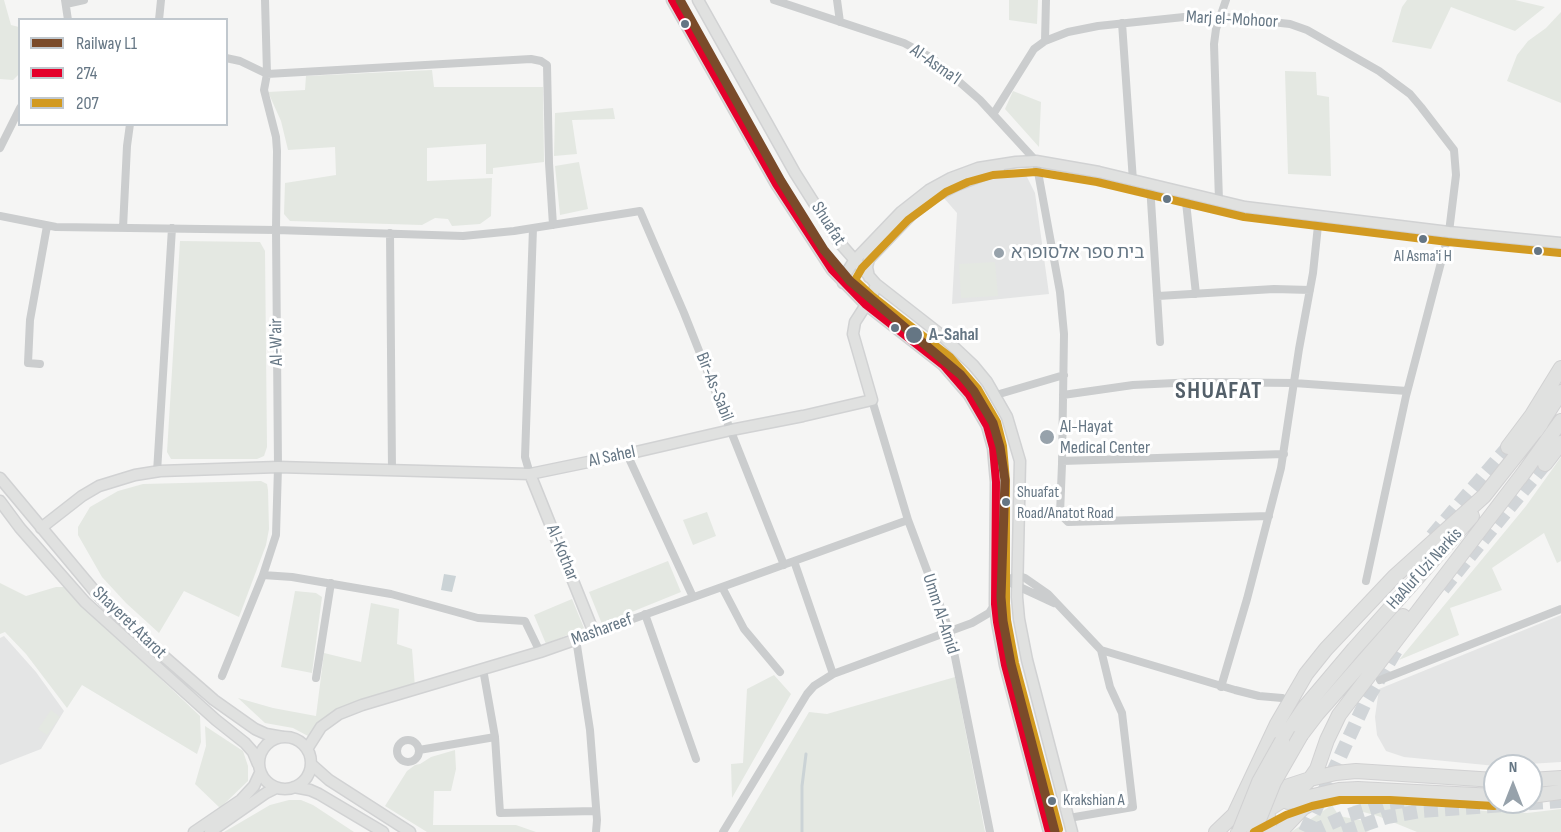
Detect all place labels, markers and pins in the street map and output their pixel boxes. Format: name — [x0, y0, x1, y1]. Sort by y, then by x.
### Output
unlabelled marker — [679, 18, 691, 30]
unlabelled marker — [1161, 193, 1173, 205]
marker: Al Asma'i H — [1417, 233, 1429, 245]
place label: בית ספר אלסופרא — [1011, 242, 1144, 264]
unlabelled marker — [1532, 245, 1544, 257]
marker: בית ספר אלסופרא — [992, 246, 1006, 260]
place label: Al Asma'i H — [1394, 247, 1452, 267]
unlabelled marker — [889, 322, 901, 334]
place label: A-Sahal — [929, 324, 979, 346]
marker: A-Sahal — [904, 325, 924, 345]
place label: Al-Hayat Medical Center — [1060, 416, 1150, 458]
marker: Al-Hayat Medical Center — [1038, 428, 1056, 446]
place label: Shuafat Road/Anatot Road — [1017, 483, 1114, 521]
marker: Shuafat Road/Anatot Road — [1000, 496, 1012, 508]
place label: Krakshian A — [1063, 791, 1125, 811]
marker: Krakshian A — [1046, 795, 1058, 807]

